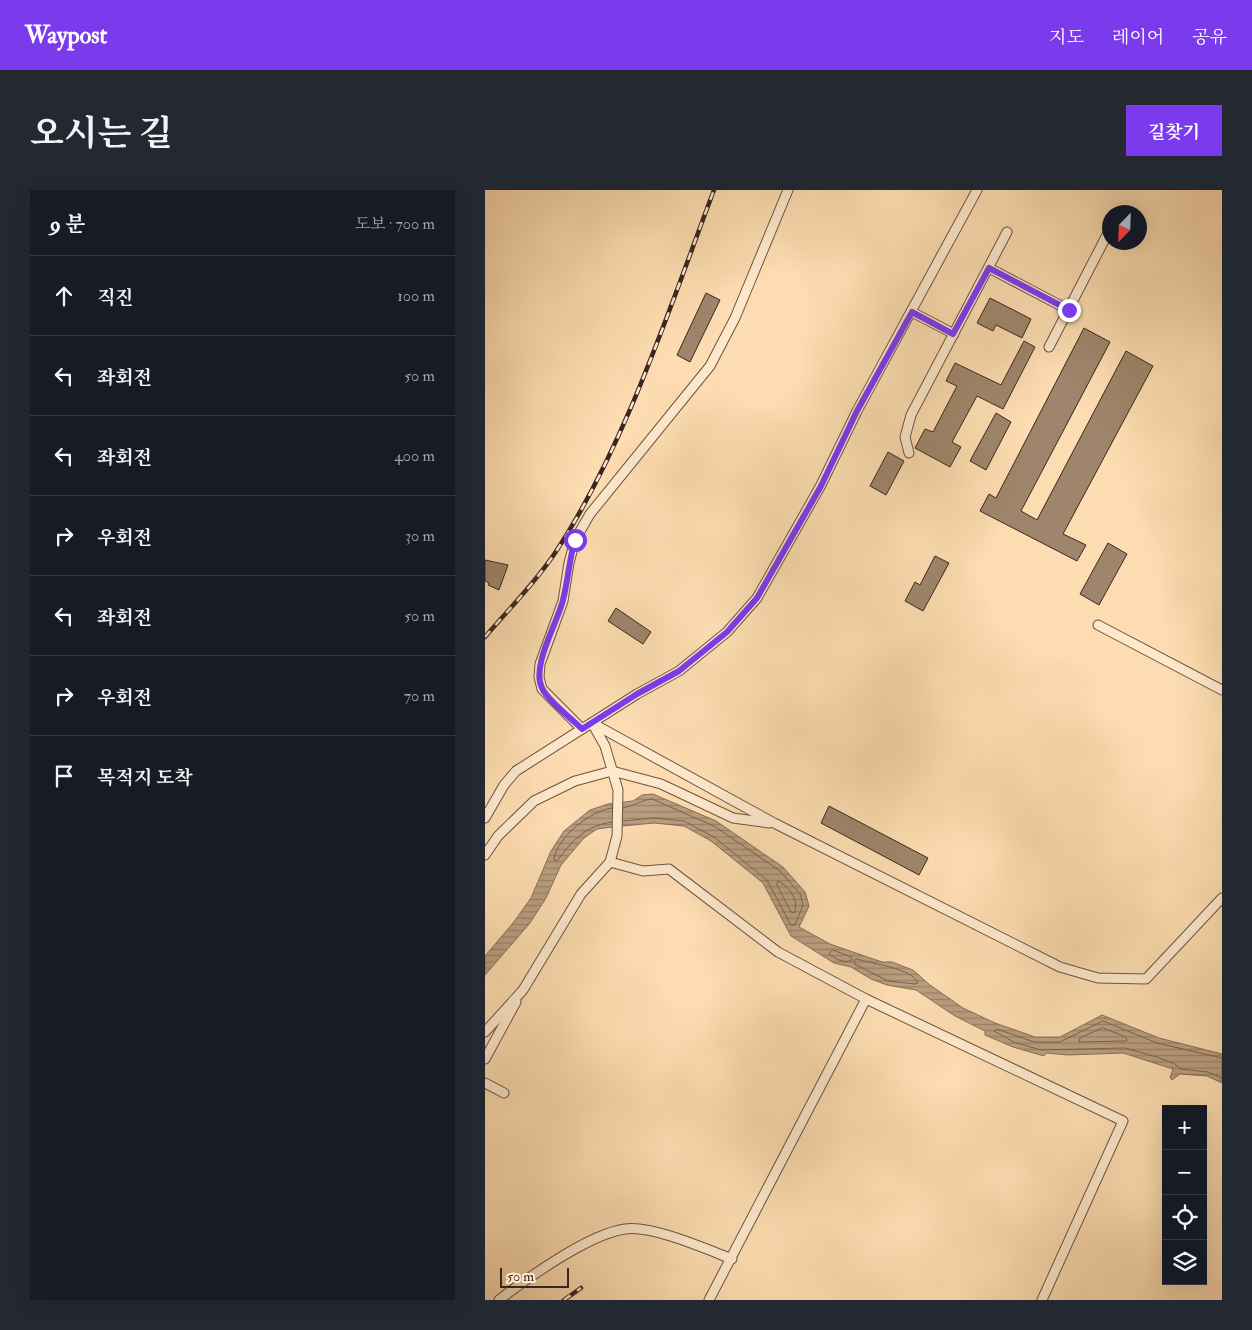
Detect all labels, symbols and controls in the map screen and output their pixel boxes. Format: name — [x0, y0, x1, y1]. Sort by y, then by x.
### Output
text: Waypost — [25, 20, 107, 51]
text: 지도 — [1049, 26, 1084, 49]
text: 레이어 — [1112, 26, 1164, 49]
text: 공유 — [1192, 26, 1227, 49]
button: 길찾기 — [1126, 105, 1222, 156]
text: 오시는 길 — [30, 112, 173, 156]
north arrow — [1102, 205, 1147, 250]
text: 9 분 — [50, 211, 85, 238]
text: 도보 · 700 m — [355, 214, 435, 234]
icon: ahead — [50, 282, 78, 310]
text: 직진 — [97, 286, 134, 310]
text: 100 m — [397, 286, 435, 306]
route end — [1058, 299, 1081, 322]
icon: left — [50, 362, 78, 390]
text: 좌회전 — [97, 366, 152, 390]
text: 50 m — [404, 366, 435, 386]
icon: left — [50, 442, 78, 470]
text: 좌회전 — [97, 446, 152, 470]
text: 400 m — [394, 446, 435, 466]
icon: right — [50, 522, 78, 550]
text: 우회전 — [97, 526, 152, 550]
text: 30 m — [405, 526, 435, 546]
route start — [564, 529, 587, 552]
icon: left — [50, 602, 78, 630]
text: 좌회전 — [97, 606, 152, 630]
text: 50 m — [404, 606, 435, 626]
icon: right — [50, 682, 78, 710]
text: 우회전 — [97, 686, 152, 710]
text: 70 m — [404, 686, 435, 706]
icon: arrive — [50, 762, 78, 790]
text: 목적지 도착 — [97, 766, 193, 790]
map controls — [1162, 1105, 1207, 1285]
button: + — [1162, 1105, 1207, 1150]
button: − — [1162, 1150, 1207, 1195]
button: locate — [1162, 1195, 1207, 1240]
button: layers — [1162, 1240, 1207, 1285]
scale bar — [500, 1265, 569, 1288]
text: 50 m — [507, 1268, 534, 1285]

